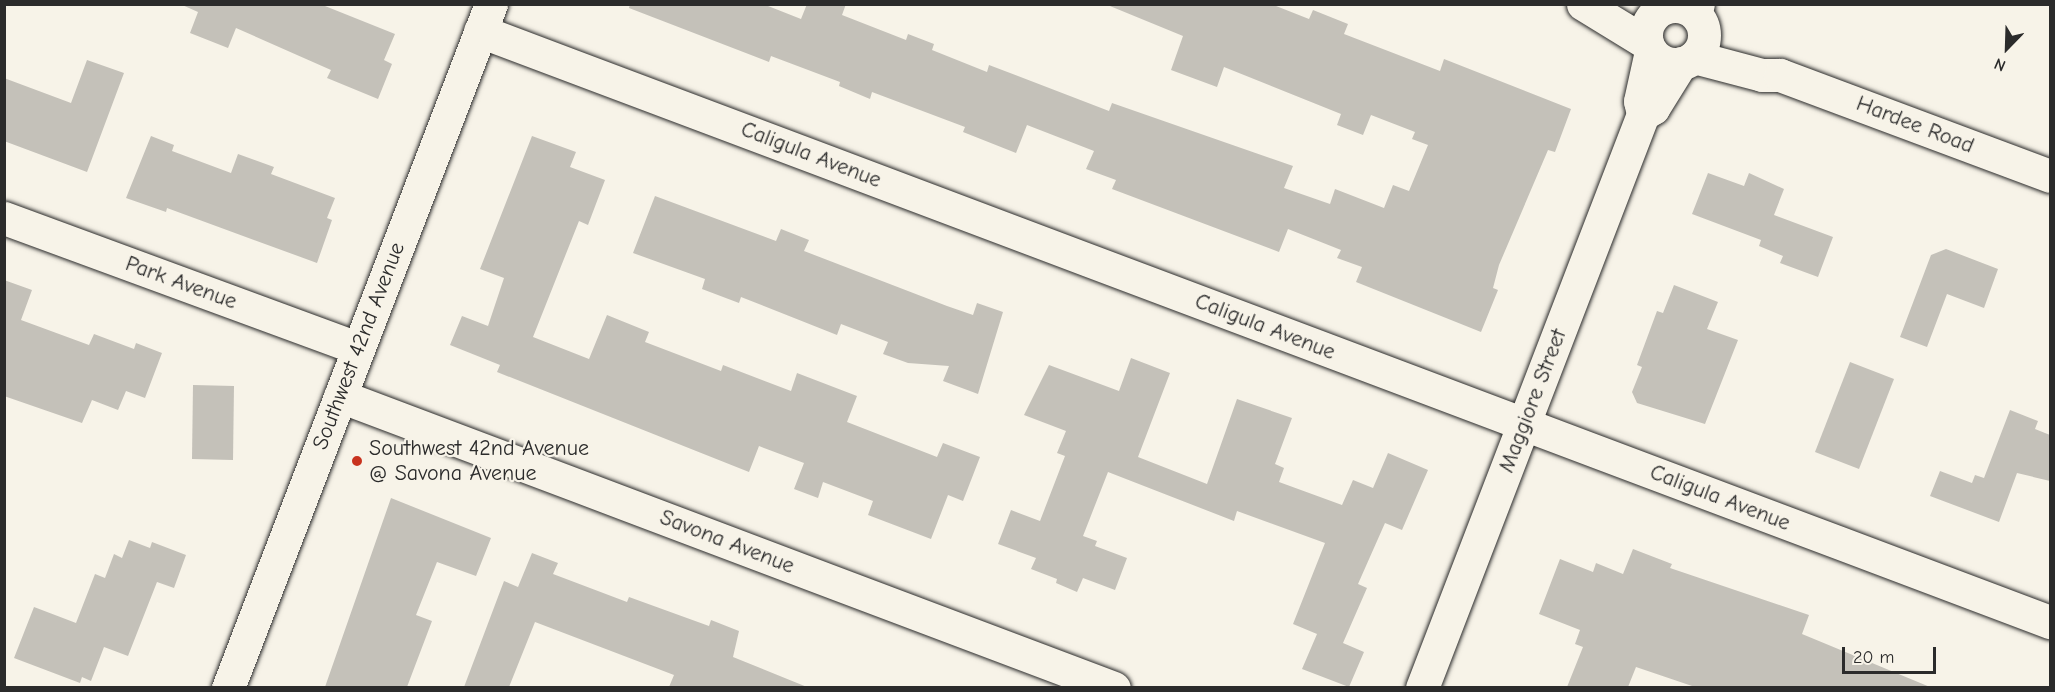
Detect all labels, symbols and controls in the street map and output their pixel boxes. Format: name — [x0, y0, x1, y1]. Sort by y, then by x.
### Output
north arrow — [1977, 18, 2037, 78]
text: N — [1992, 54, 2008, 75]
street label: Hardee Road — [1852, 90, 1978, 160]
street label: Caligula Avenue — [737, 116, 885, 194]
street label: Southwest 42nd Avenue — [307, 239, 411, 453]
street label: Park Avenue — [122, 251, 240, 315]
street label: Caligula Avenue — [1191, 288, 1339, 366]
street label: Maggiore Street — [1494, 326, 1572, 476]
place label: Southwest 42nd Avenue @ Savona Avenue — [369, 435, 589, 487]
marker: Southwest 42nd Avenue @ Savona Avenue — [350, 454, 364, 468]
street label: Caligula Avenue — [1646, 459, 1794, 537]
street label: Savona Avenue — [656, 504, 798, 580]
scale bar — [1845, 635, 1940, 673]
text: 20 m — [1853, 647, 1894, 668]

